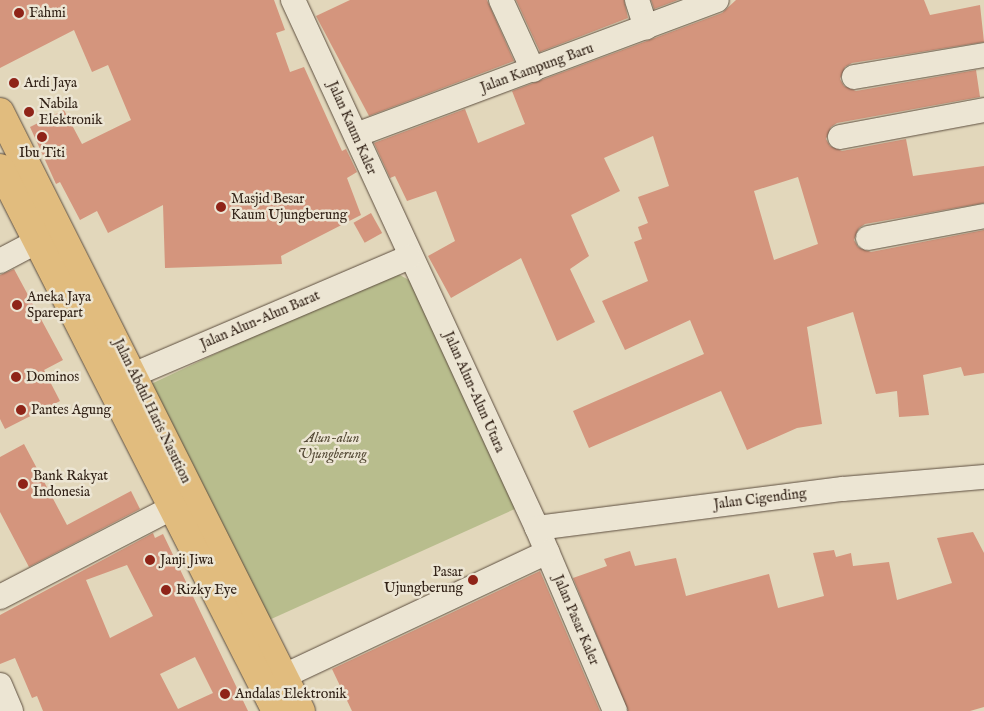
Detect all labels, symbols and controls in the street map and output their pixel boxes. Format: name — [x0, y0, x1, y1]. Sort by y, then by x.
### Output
place label: Fahmi — [29, 5, 66, 21]
marker: Fahmi — [13, 7, 25, 19]
street label: Jalan Kampung Baru — [478, 40, 596, 96]
place label: Ardi Jaya — [24, 75, 77, 91]
marker: Ardi Jaya — [8, 77, 20, 89]
street label: Jalan Kaum Kaler — [324, 79, 380, 177]
place label: Nabila Elektronik — [39, 96, 103, 128]
marker: Nabila Elektronik — [23, 106, 35, 118]
marker: Ibu Titi — [36, 131, 48, 143]
place label: Ibu Titi — [19, 145, 65, 161]
place label: Masjid Besar Kaum Ujungberung — [231, 191, 347, 223]
marker: Masjid Besar Kaum Ujungberung — [215, 201, 227, 213]
street label: Jalan Alun-Alun Barat — [198, 287, 322, 353]
place label: Aneka Jaya Sparepart — [27, 289, 91, 322]
marker: Aneka Jaya Sparepart — [11, 299, 23, 311]
street label: Jalan Alun-Alun Utara — [440, 329, 508, 455]
street label: Jalan Abdul Haris Nasution — [110, 336, 194, 486]
place label: Dominos — [26, 369, 79, 385]
marker: Dominos — [10, 371, 22, 383]
place label: Pantes Agung — [31, 402, 111, 418]
marker: Pantes Agung — [15, 404, 27, 416]
park label: Alun-alun Ujungberung — [297, 430, 367, 462]
place label: Bank Rakyat Indonesia — [33, 468, 108, 501]
marker: Bank Rakyat Indonesia — [17, 478, 29, 490]
street label: Jalan Cigending — [713, 485, 807, 513]
place label: Janji Jiwa — [160, 552, 213, 568]
marker: Janji Jiwa — [144, 554, 156, 566]
place label: Pasar Ujungberung — [384, 564, 463, 596]
street label: Jalan Pasar Kaler — [549, 572, 603, 668]
marker: Pasar Ujungberung — [467, 574, 479, 586]
place label: Rizky Eye — [176, 582, 237, 598]
marker: Rizky Eye — [160, 584, 172, 596]
place label: Andalas Elektronik — [235, 686, 347, 702]
marker: Andalas Elektronik — [219, 688, 231, 700]

